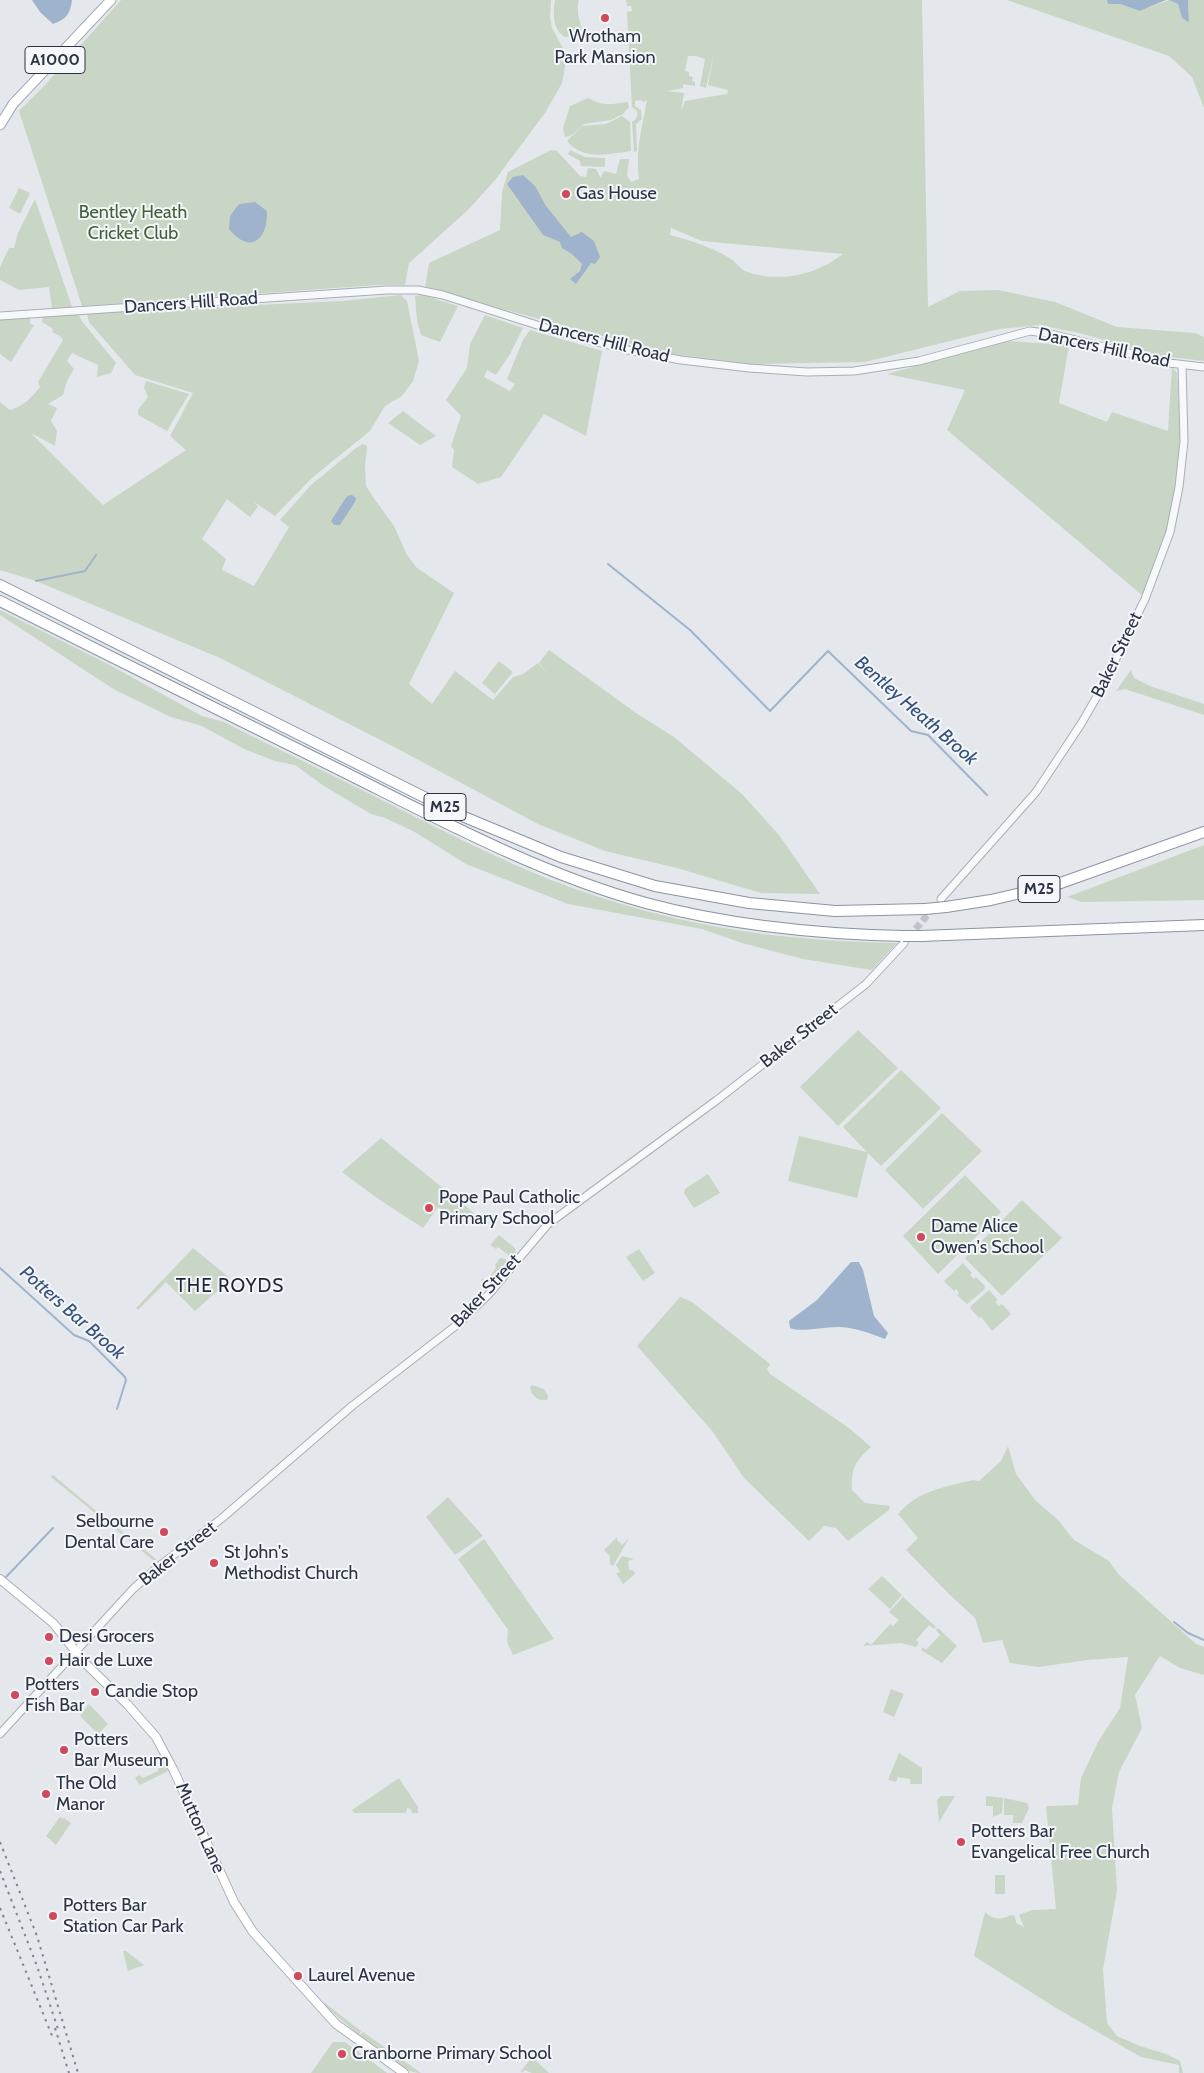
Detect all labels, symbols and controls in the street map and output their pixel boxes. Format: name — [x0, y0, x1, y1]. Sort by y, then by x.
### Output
marker: Wrotham Park Mansion — [599, 12, 611, 24]
place label: Wrotham Park Mansion — [555, 26, 655, 68]
road number: A1000 — [25, 46, 85, 74]
place label: Gas House — [576, 183, 657, 205]
marker: Gas House — [560, 188, 572, 200]
park label: Bentley Heath Cricket Club — [79, 202, 187, 244]
street label: Dancers Hill Road — [123, 288, 259, 318]
street label: Dancers Hill Road — [536, 314, 672, 368]
street label: Dancers Hill Road — [1036, 324, 1172, 372]
street label: Baker Street — [1087, 609, 1147, 701]
water label: Bentley Heath Brook — [850, 651, 982, 771]
road number: M25 — [424, 794, 466, 820]
road number: M25 — [1018, 876, 1060, 902]
street label: Baker Street — [756, 999, 842, 1073]
place label: Pope Paul Catholic Primary School — [439, 1187, 580, 1230]
marker: Pope Paul Catholic Primary School — [423, 1202, 435, 1214]
place label: Dame Alice Owen's School — [931, 1216, 1044, 1258]
marker: Dame Alice Owen's School — [915, 1231, 927, 1243]
street label: Baker Street — [447, 1250, 525, 1332]
water label: Potters Bar Brook — [15, 1261, 129, 1365]
district label: THE ROYDS — [175, 1275, 285, 1297]
place label: Selbourne Dental Care — [64, 1511, 154, 1554]
street label: Baker Street — [135, 1517, 221, 1591]
marker: Selbourne Dental Care — [158, 1526, 170, 1538]
place label: St John's Methodist Church — [224, 1542, 358, 1585]
marker: St John's Methodist Church — [208, 1557, 220, 1569]
place label: Desi Grocers — [59, 1626, 154, 1648]
marker: Desi Grocers — [43, 1631, 55, 1643]
place label: Hair de Luxe — [59, 1650, 153, 1672]
marker: Hair de Luxe — [43, 1655, 55, 1667]
place label: Potters Fish Bar — [25, 1674, 84, 1716]
place label: Candie Stop — [105, 1681, 198, 1703]
marker: Candie Stop — [89, 1686, 101, 1698]
marker: Potters Fish Bar — [9, 1689, 21, 1701]
place label: Potters Bar Museum — [74, 1729, 169, 1772]
marker: Potters Bar Museum — [58, 1744, 70, 1756]
place label: The Old Manor — [56, 1773, 116, 1816]
street label: Mutton Lane — [170, 1779, 230, 1877]
marker: The Old Manor — [40, 1788, 52, 1800]
place label: Potters Bar Evangelical Free Church — [971, 1821, 1150, 1864]
marker: Potters Bar Evangelical Free Church — [955, 1836, 967, 1848]
place label: Potters Bar Station Car Park — [63, 1895, 184, 1938]
marker: Potters Bar Station Car Park — [47, 1910, 59, 1922]
place label: Laurel Avenue — [308, 1965, 415, 1987]
marker: Laurel Avenue — [292, 1970, 304, 1982]
place label: Cranborne Primary School — [352, 2043, 552, 2065]
marker: Cranborne Primary School — [336, 2048, 348, 2060]

